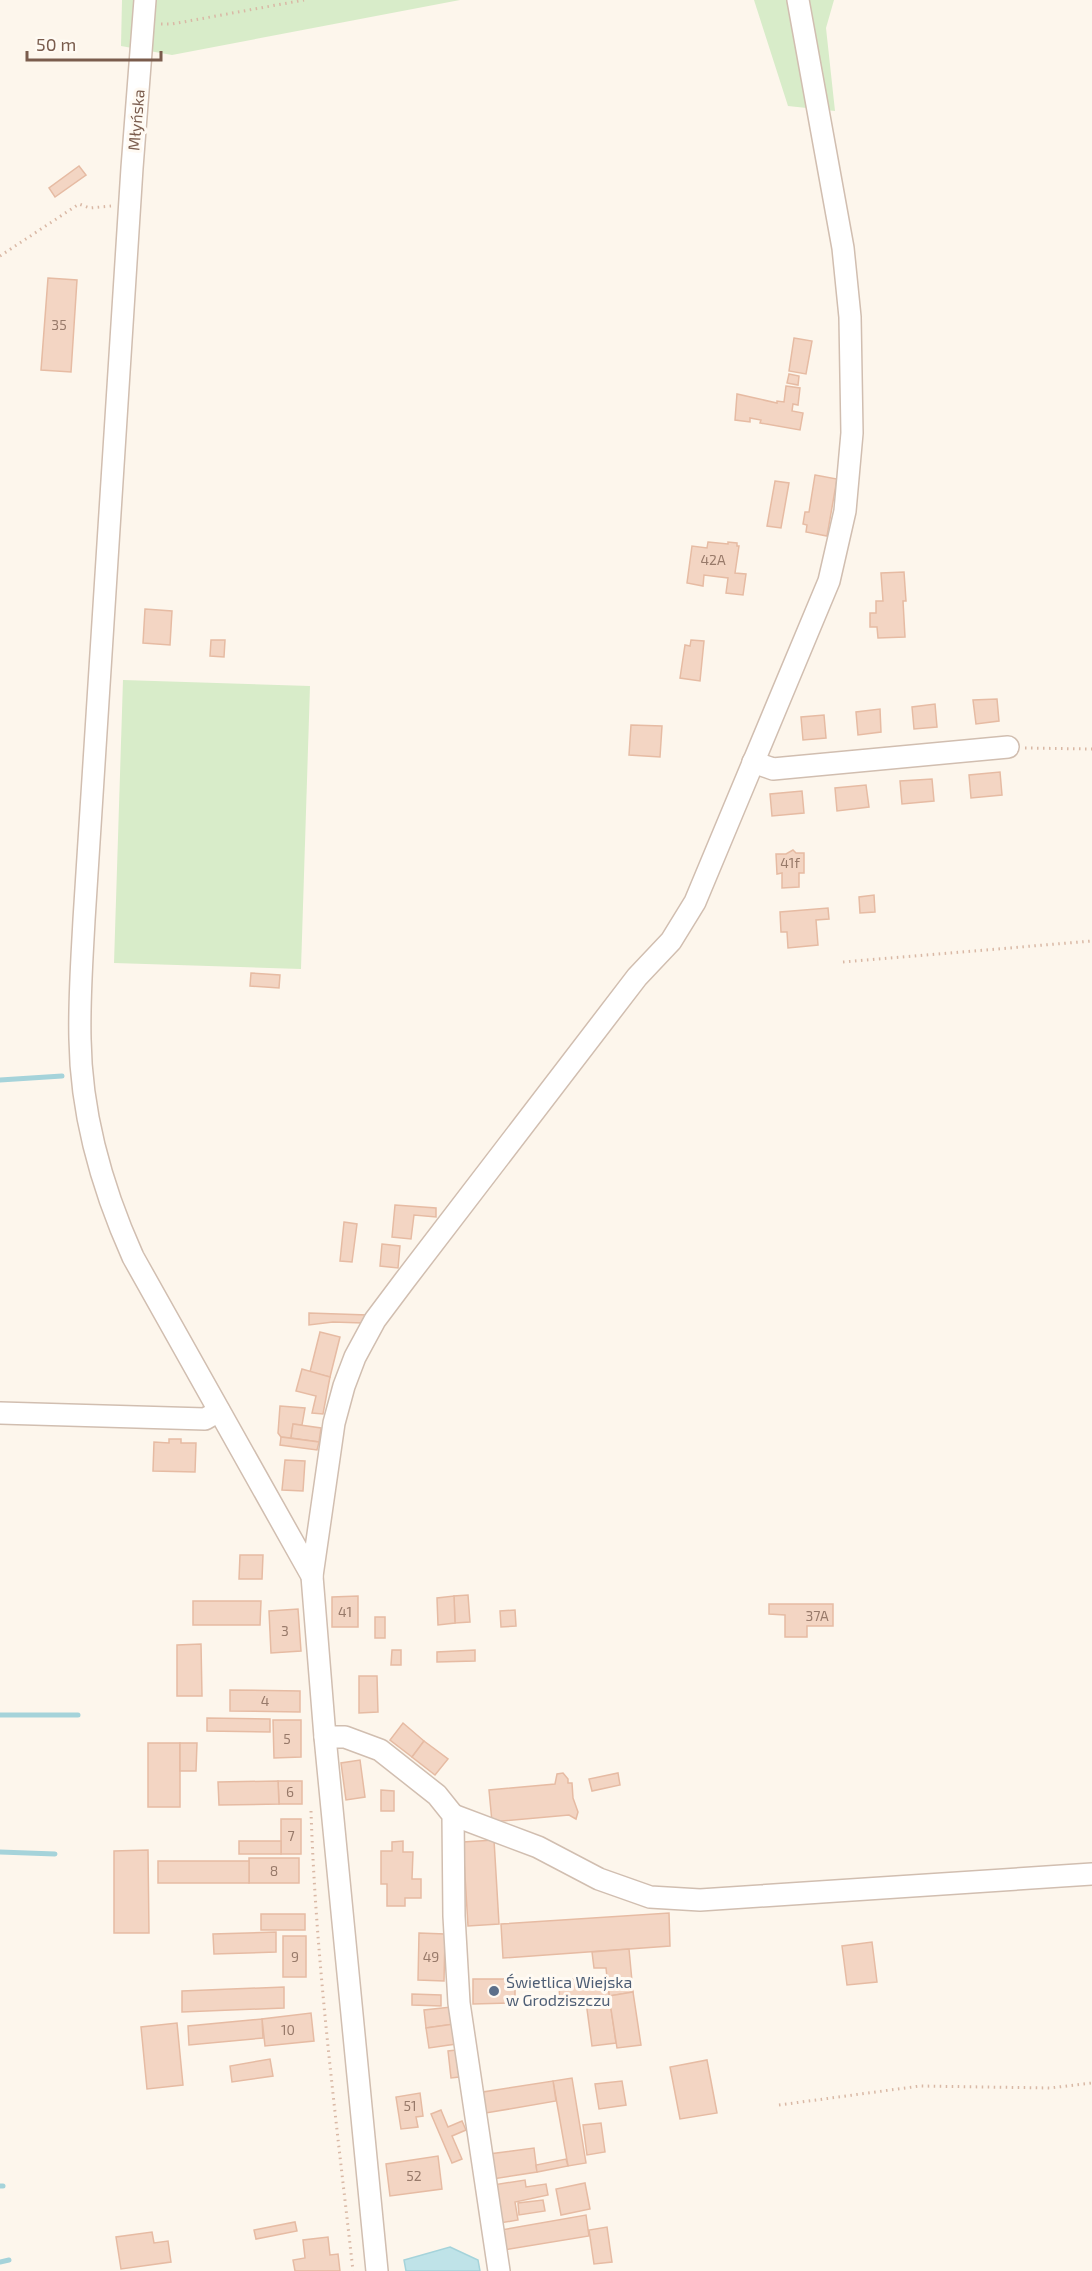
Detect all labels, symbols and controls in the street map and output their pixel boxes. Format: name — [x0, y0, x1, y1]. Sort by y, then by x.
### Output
scale bar — [27, 24, 160, 62]
text: 50 m — [36, 33, 76, 55]
street label: Młyńska — [123, 88, 148, 152]
house number: 35 — [51, 316, 67, 333]
house number: 42A — [700, 551, 726, 568]
house number: 41f — [780, 854, 800, 871]
house number: 41 — [338, 1603, 352, 1620]
house number: 37A — [805, 1607, 829, 1624]
house number: 3 — [281, 1622, 289, 1639]
house number: 4 — [261, 1692, 269, 1709]
house number: 5 — [283, 1730, 291, 1747]
house number: 6 — [286, 1783, 294, 1800]
house number: 7 — [287, 1827, 295, 1844]
house number: 8 — [270, 1862, 278, 1879]
house number: 9 — [291, 1948, 299, 1965]
house number: 49 — [423, 1948, 439, 1965]
place label: Świetlica Wiejska w Grodziszczu — [506, 1972, 632, 2009]
marker: Świetlica Wiejska w Grodziszczu — [487, 1984, 501, 1998]
house number: 10 — [281, 2021, 295, 2038]
house number: 51 — [403, 2097, 417, 2114]
house number: 52 — [406, 2167, 422, 2184]

